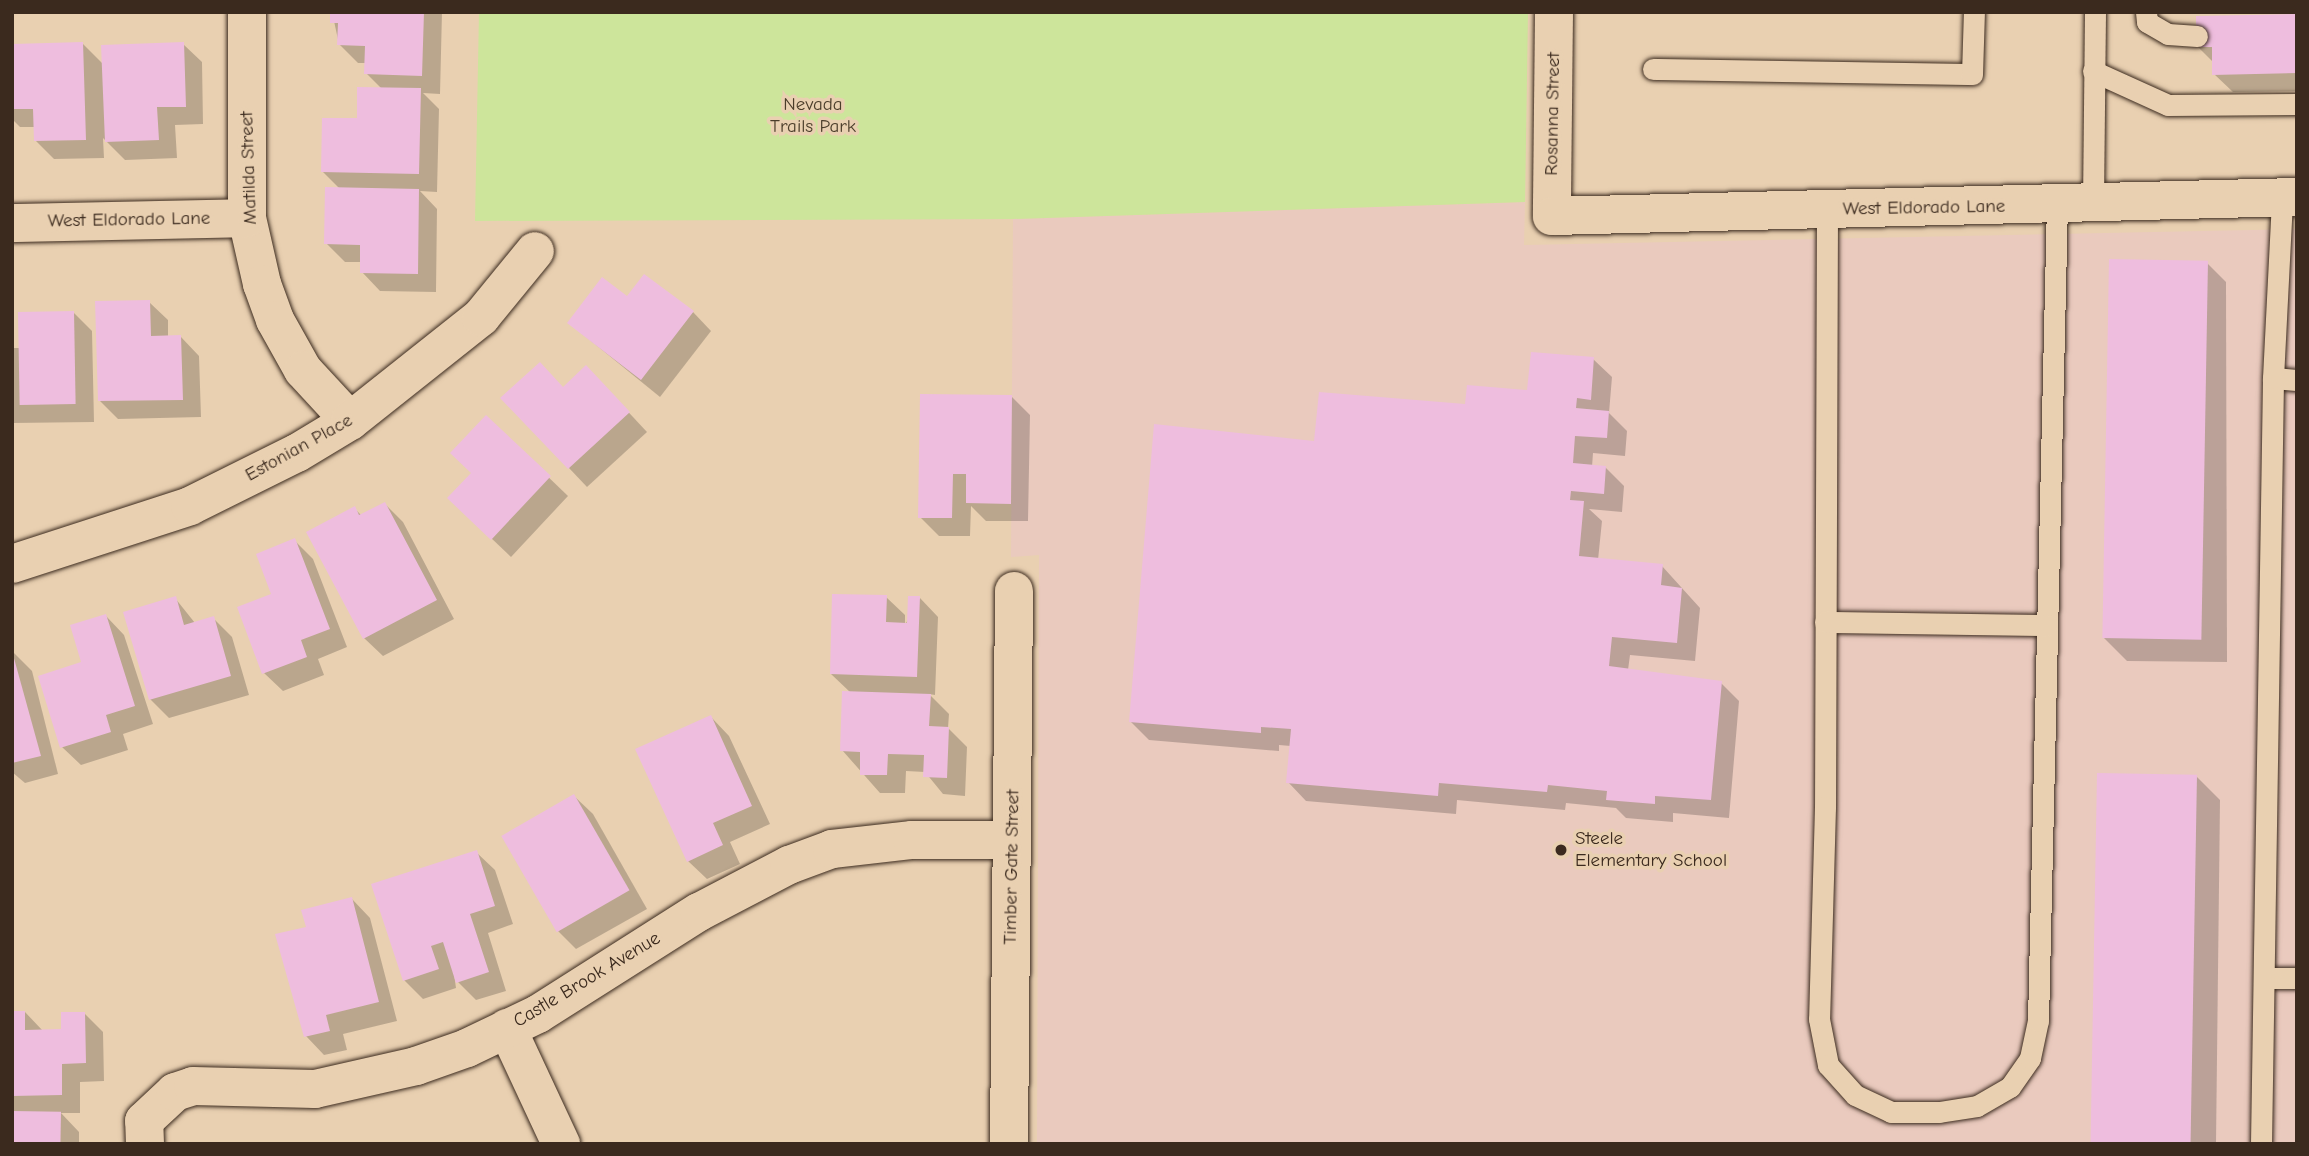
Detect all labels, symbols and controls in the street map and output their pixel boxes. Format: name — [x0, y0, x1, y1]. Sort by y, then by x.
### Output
street label: Rosanna Street — [1541, 52, 1565, 176]
park label: Nevada Trails Park — [770, 94, 856, 138]
street label: Matilda Street — [236, 111, 262, 225]
street label: West Eldorado Lane — [1843, 195, 2005, 221]
street label: West Eldorado Lane — [48, 207, 210, 233]
street label: Estonian Place — [241, 409, 357, 487]
street label: Timber Gate Street — [999, 789, 1025, 945]
place label: Steele Elementary School — [1575, 828, 1727, 872]
marker: Steele Elementary School — [1553, 842, 1569, 858]
street label: Castle Brook Avenue — [509, 927, 665, 1033]

